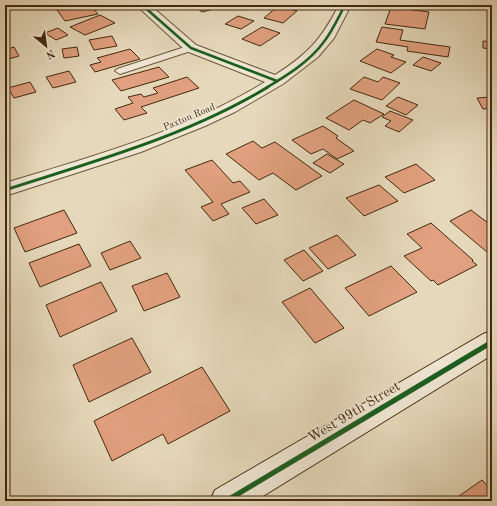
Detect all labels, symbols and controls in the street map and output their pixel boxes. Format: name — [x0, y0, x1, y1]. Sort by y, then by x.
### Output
north arrow — [26, 26, 66, 66]
text: N — [43, 47, 56, 61]
street label: Paxton Road — [162, 102, 216, 132]
street label: West 99th Street — [306, 379, 403, 445]

